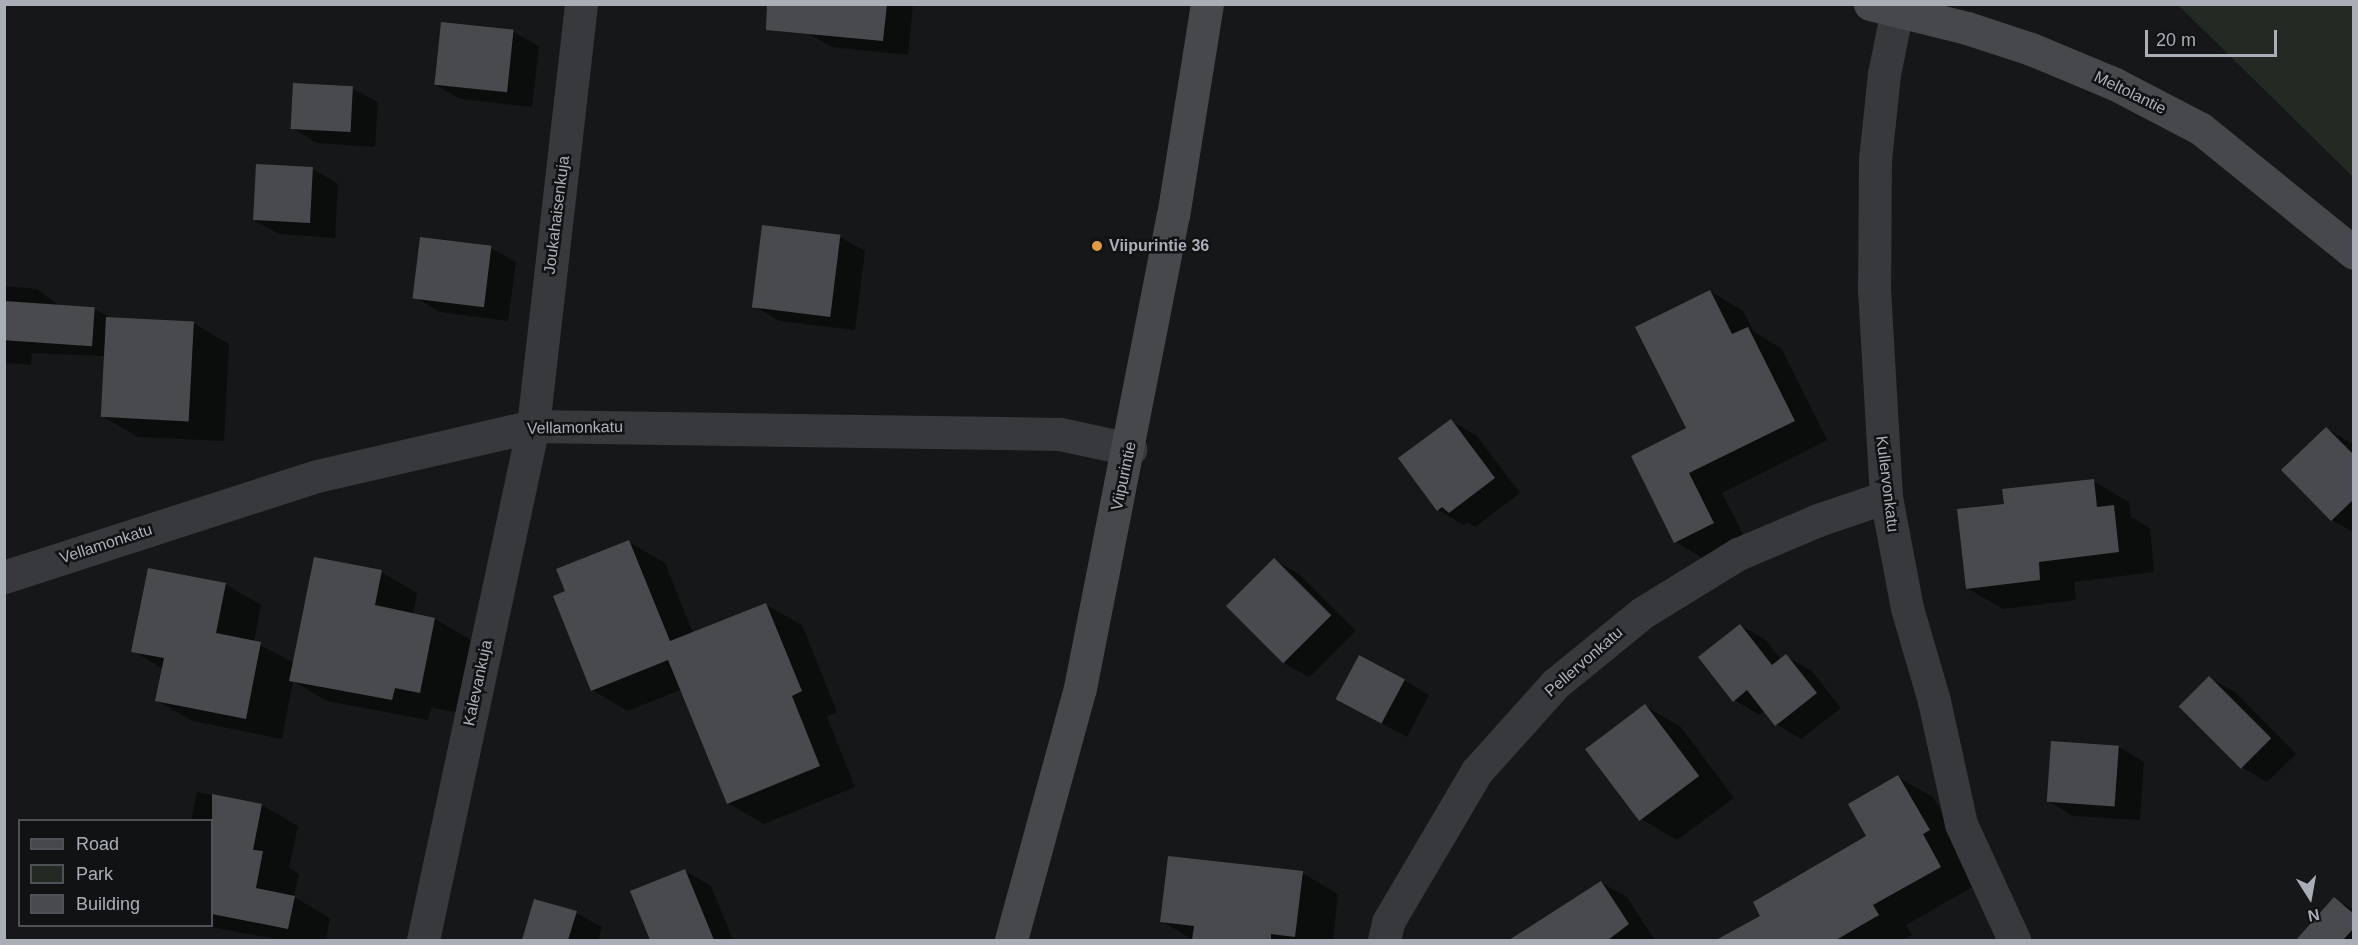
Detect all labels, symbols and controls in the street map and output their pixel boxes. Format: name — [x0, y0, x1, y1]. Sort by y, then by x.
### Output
scale bar — [2148, 18, 2280, 56]
text: 20 m — [2156, 30, 2196, 50]
street label: Meltolantie — [2091, 67, 2169, 119]
street label: Joukahaisenkuja — [540, 155, 574, 275]
place label: Viipurintie 36 — [1109, 236, 1209, 256]
marker: Viipurintie 36 — [1090, 239, 1104, 253]
street label: Vellamonkatu — [527, 418, 623, 438]
street label: Kullervonkatu — [1872, 435, 1902, 533]
street label: Viipurintie — [1107, 440, 1141, 512]
street label: Vellamonkatu — [57, 520, 155, 568]
street label: Pellervonkatu — [1541, 623, 1627, 701]
street label: Kalevankuja — [460, 638, 496, 728]
legend — [18, 819, 213, 927]
text: Road — [76, 834, 119, 854]
text: Park — [76, 864, 113, 884]
north arrow — [2280, 867, 2340, 927]
text: Building — [76, 894, 140, 914]
text: N — [2306, 906, 2321, 925]

